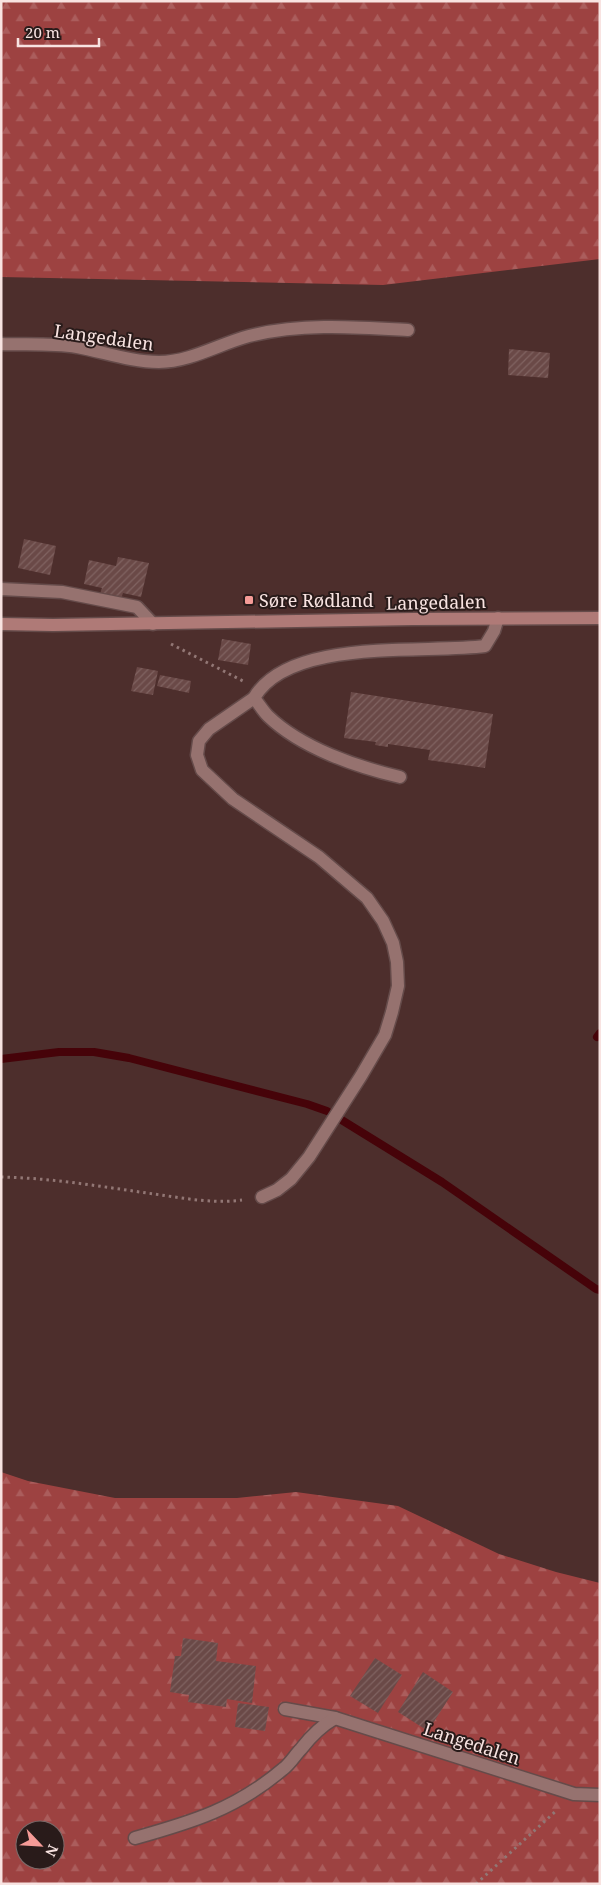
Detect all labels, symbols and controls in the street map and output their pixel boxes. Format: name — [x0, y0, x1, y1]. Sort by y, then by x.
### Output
scale bar — [18, 15, 99, 47]
text: 20 m — [25, 22, 60, 42]
street label: Langedalen — [53, 318, 156, 356]
place label: Søre Rødland — [259, 588, 374, 612]
street label: Langedalen — [386, 589, 487, 615]
marker: Søre Rødland — [243, 594, 255, 606]
street label: Langedalen — [421, 1716, 524, 1770]
north arrow — [15, 1820, 65, 1870]
text: N — [41, 1842, 63, 1860]

